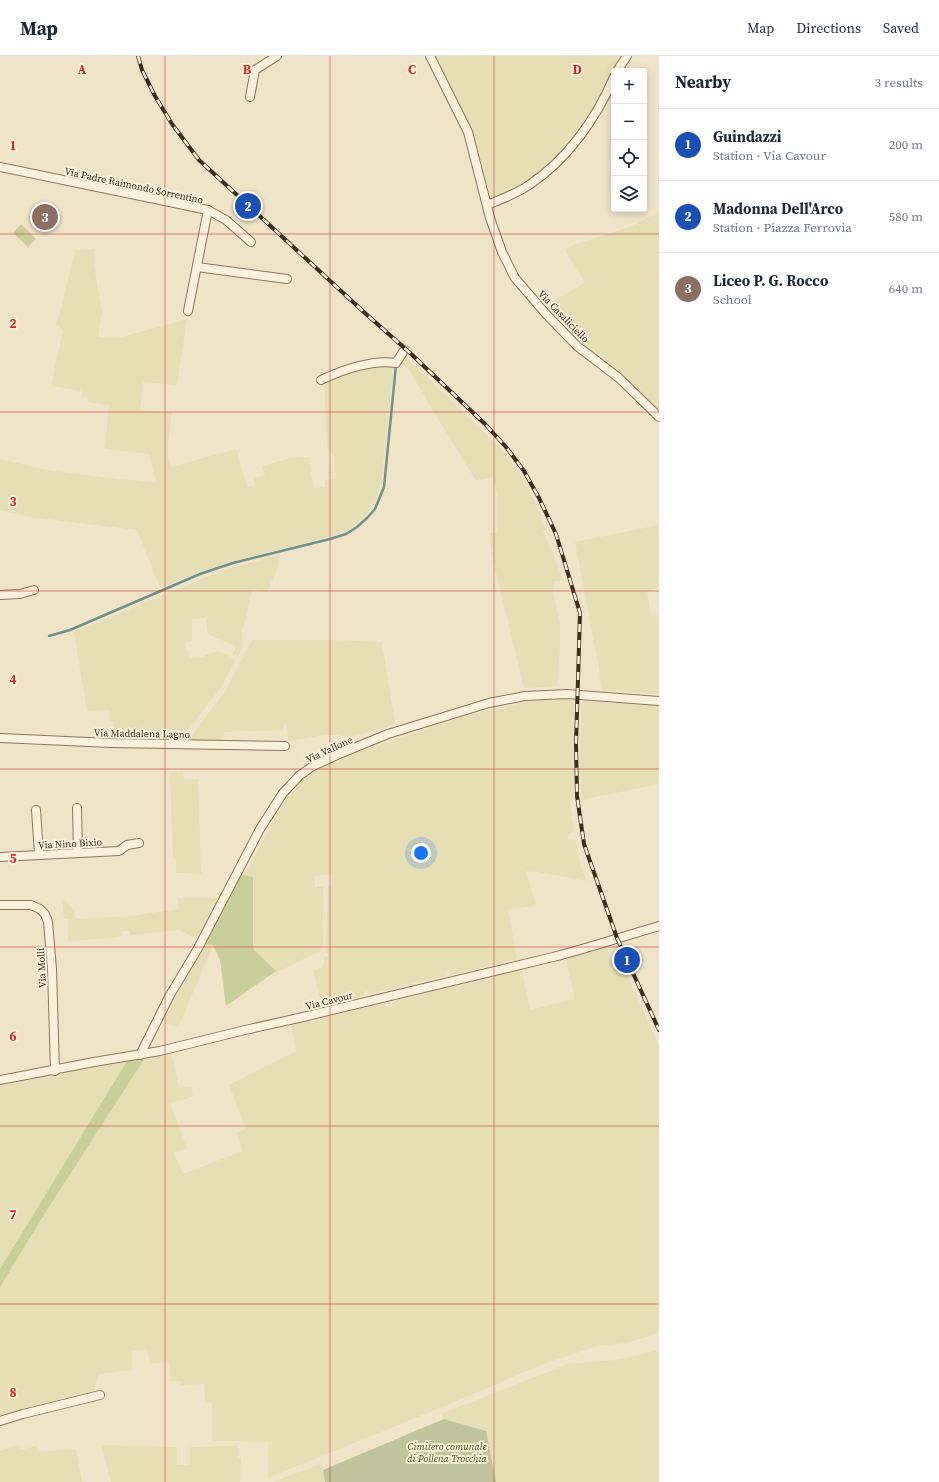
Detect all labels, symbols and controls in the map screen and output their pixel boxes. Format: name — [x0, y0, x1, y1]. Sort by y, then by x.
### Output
text: Map — [20, 15, 58, 41]
text: Map — [747, 18, 774, 38]
text: Directions — [796, 18, 861, 38]
text: Saved — [883, 18, 919, 38]
text: A — [78, 61, 87, 78]
text: B — [243, 61, 252, 78]
text: C — [408, 61, 416, 78]
text: D — [572, 61, 582, 78]
map controls — [611, 68, 647, 212]
button: + — [611, 68, 647, 104]
text: Nearby — [675, 70, 731, 94]
text: 3 results — [875, 74, 923, 91]
button: − — [611, 104, 647, 140]
text: Guindazzi — [713, 126, 782, 147]
text: 1 — [684, 136, 692, 153]
text: 200 m — [889, 136, 923, 153]
text: 1 — [9, 137, 17, 154]
button: locate — [611, 140, 647, 176]
text: Station · Via Cavour — [713, 147, 826, 164]
street label: Via Padre Raimondo Sorrentino — [63, 164, 205, 207]
button: layers — [611, 176, 647, 212]
pin: 2 — [235, 191, 261, 221]
text: Madonna Dell'Arco — [713, 198, 843, 219]
pin: 3 — [32, 202, 58, 232]
text: 2 — [684, 208, 692, 225]
text: 580 m — [889, 208, 923, 225]
text: Station · Piazza Ferrovia — [713, 219, 852, 236]
text: Liceo P. G. Rocco — [713, 270, 828, 291]
text: 3 — [684, 280, 692, 297]
text: 640 m — [889, 280, 923, 297]
street label: Via Casaliciello — [535, 287, 592, 346]
text: School — [713, 291, 752, 308]
text: 2 — [9, 315, 17, 332]
text: 3 — [9, 493, 17, 510]
text: 4 — [9, 671, 17, 688]
street label: Via Maddalena Lagno — [94, 726, 191, 741]
street label: Via Vallone — [304, 733, 355, 766]
street label: Via Nino Bixio — [38, 835, 103, 852]
your location — [411, 843, 431, 863]
text: 5 — [9, 850, 17, 867]
pin: 1 — [614, 945, 640, 975]
street label: Via Molli — [34, 948, 49, 988]
street label: Via Cavour — [304, 988, 355, 1013]
text: 6 — [9, 1028, 17, 1045]
text: 7 — [9, 1206, 17, 1223]
text: 8 — [9, 1384, 17, 1401]
park label: Cimitero comunale di Pollena Trocchia — [407, 1440, 487, 1465]

